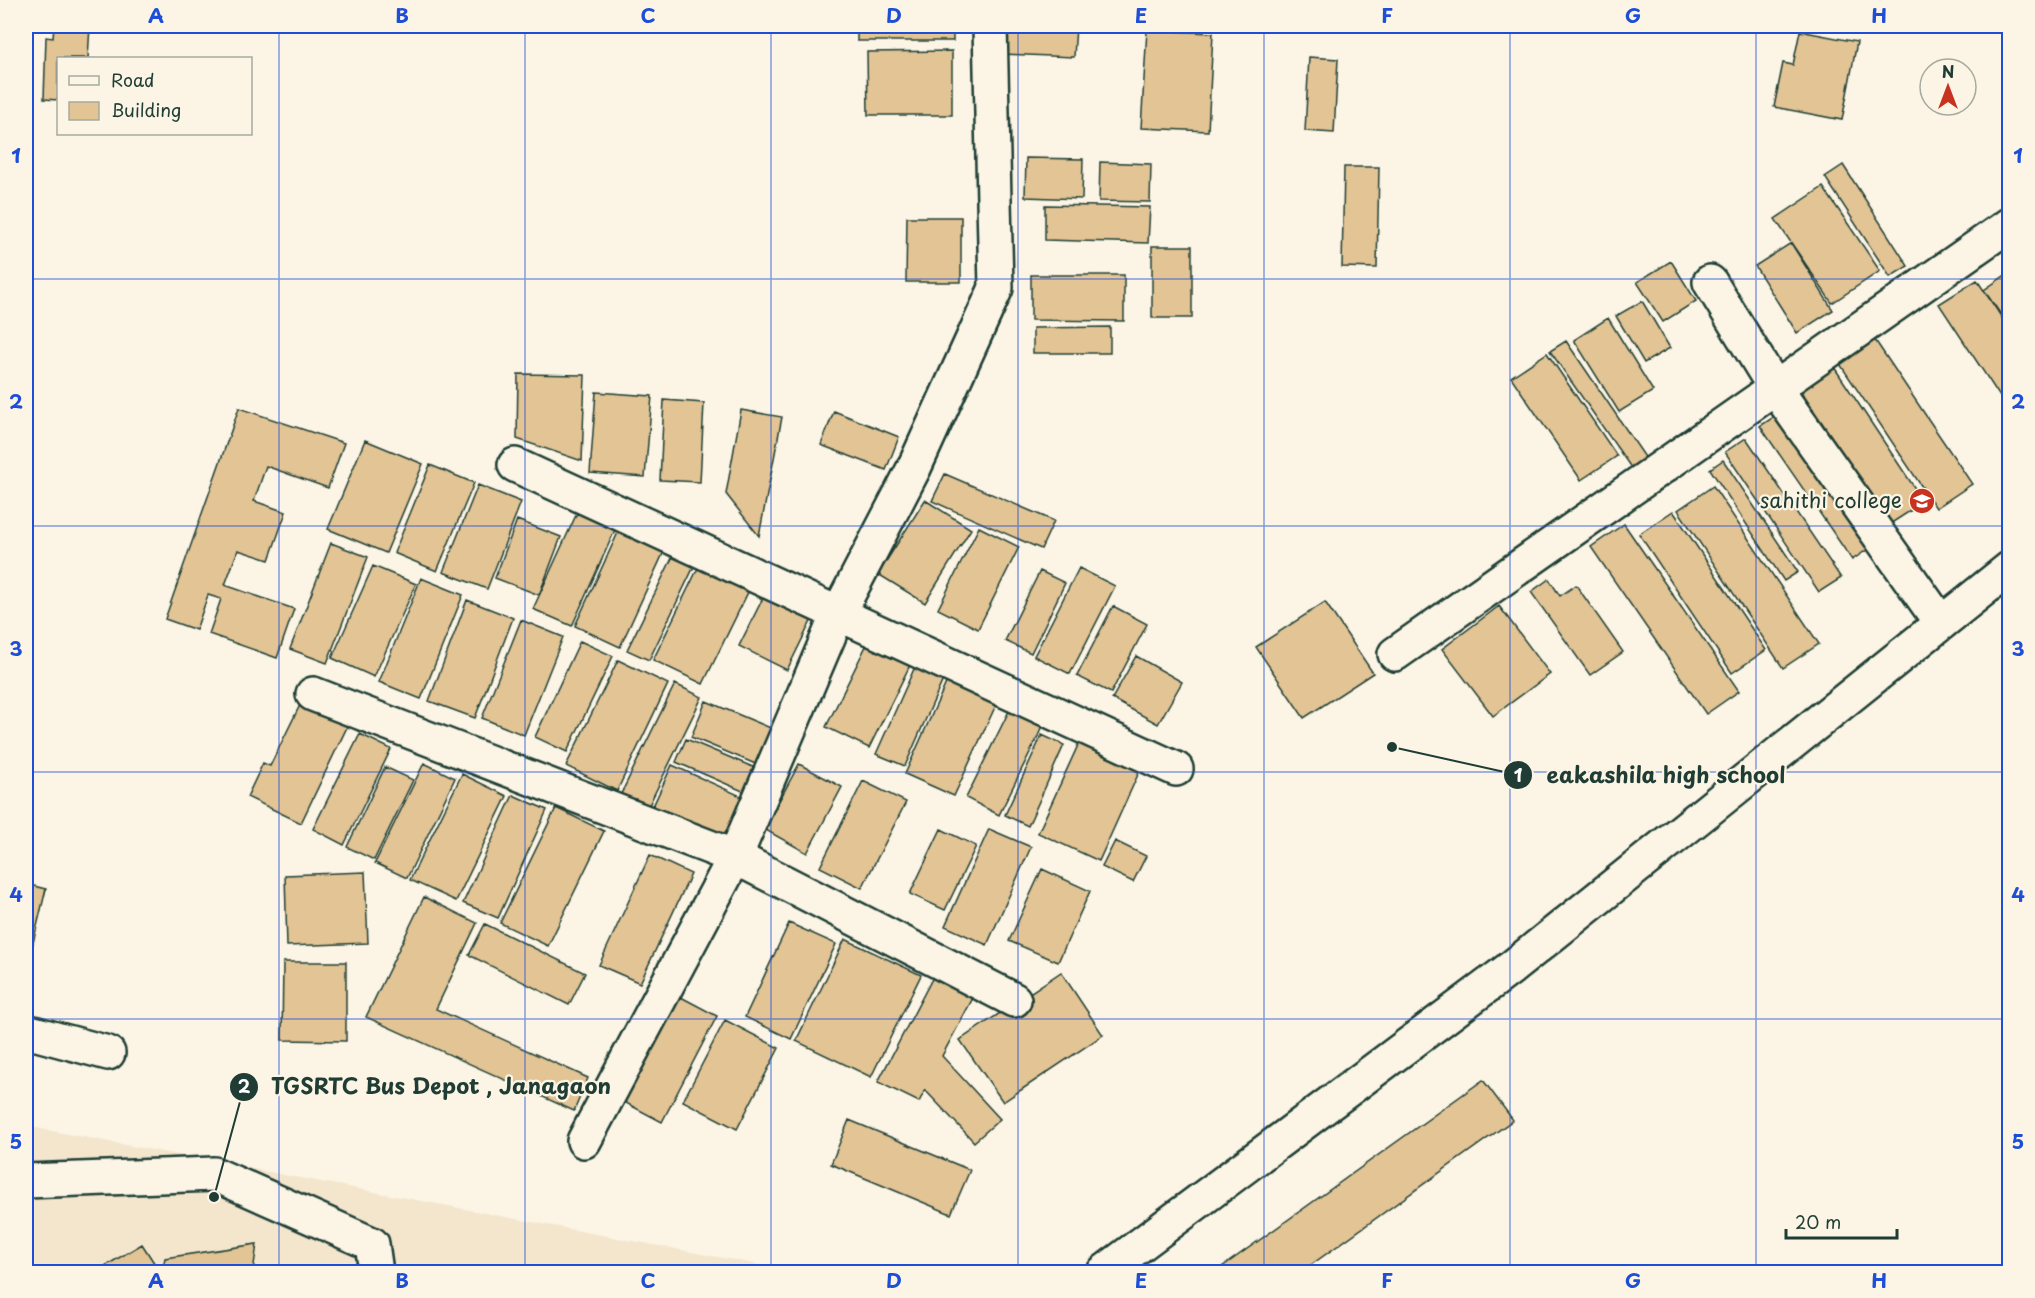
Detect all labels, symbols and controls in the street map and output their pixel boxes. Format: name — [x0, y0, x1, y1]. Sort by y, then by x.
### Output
text: A — [148, 0, 164, 30]
text: B — [395, 0, 409, 30]
text: C — [640, 0, 656, 30]
text: D — [886, 0, 902, 30]
text: E — [1135, 0, 1147, 30]
text: F — [1381, 0, 1393, 30]
text: G — [1625, 0, 1641, 30]
text: H — [1871, 0, 1887, 30]
legend — [57, 57, 252, 135]
north arrow — [1918, 57, 1978, 117]
text: N — [1942, 59, 1954, 83]
text: Road — [111, 66, 155, 93]
text: Building — [111, 96, 181, 123]
text: 1 — [11, 140, 21, 170]
text: 1 — [2013, 140, 2023, 170]
text: 2 — [9, 386, 23, 416]
text: 2 — [2011, 386, 2025, 416]
place label: sahithi college — [1760, 483, 1902, 515]
school or university icon: sahithi college — [1907, 486, 1937, 516]
text: 3 — [9, 633, 23, 663]
text: 3 — [2011, 633, 2025, 663]
callout: eakashila high school — [1503, 755, 1799, 795]
text: eakashila high school — [1547, 757, 1785, 790]
text: 1 — [1514, 761, 1523, 788]
text: 4 — [9, 879, 23, 909]
text: 4 — [2011, 879, 2025, 909]
callout: TGSRTC Bus Depot , Janagaon — [229, 1067, 624, 1107]
text: TGSRTC Bus Depot , Janagaon — [271, 1068, 611, 1101]
text: 2 — [238, 1072, 251, 1099]
text: 5 — [10, 1126, 22, 1156]
text: 5 — [2012, 1126, 2024, 1156]
scale bar — [1786, 1202, 1897, 1240]
text: 20 m — [1795, 1208, 1841, 1235]
text: A — [148, 1265, 164, 1295]
text: B — [395, 1265, 409, 1295]
text: C — [640, 1265, 656, 1295]
text: D — [886, 1265, 902, 1295]
text: E — [1135, 1265, 1147, 1295]
text: F — [1381, 1265, 1393, 1295]
text: G — [1625, 1265, 1641, 1295]
text: H — [1871, 1265, 1887, 1295]

